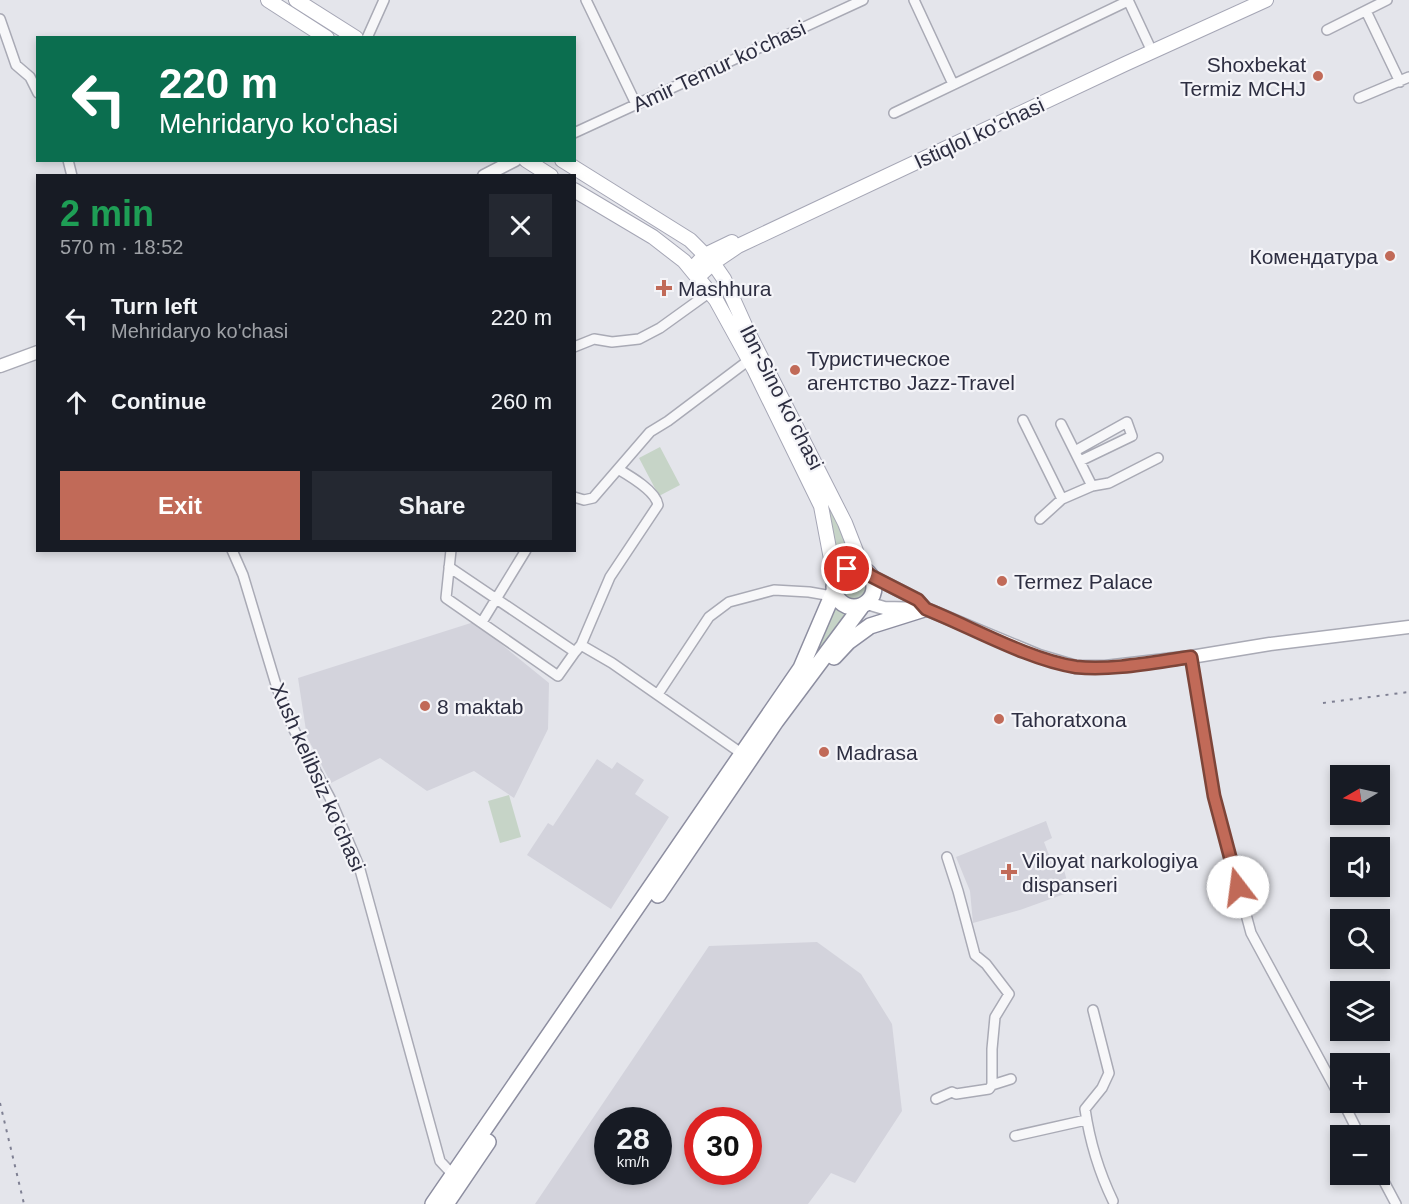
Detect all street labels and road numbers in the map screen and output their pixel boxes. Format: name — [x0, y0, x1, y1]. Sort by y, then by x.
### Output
street label: Amir Temur ko'chasi — [629, 16, 809, 116]
street label: Istiqlol ko'chasi — [910, 93, 1048, 173]
street label: Ibn-Sino ko'chasi — [736, 321, 828, 473]
street label: Xush kelibsiz ko'chasi — [266, 679, 370, 875]

